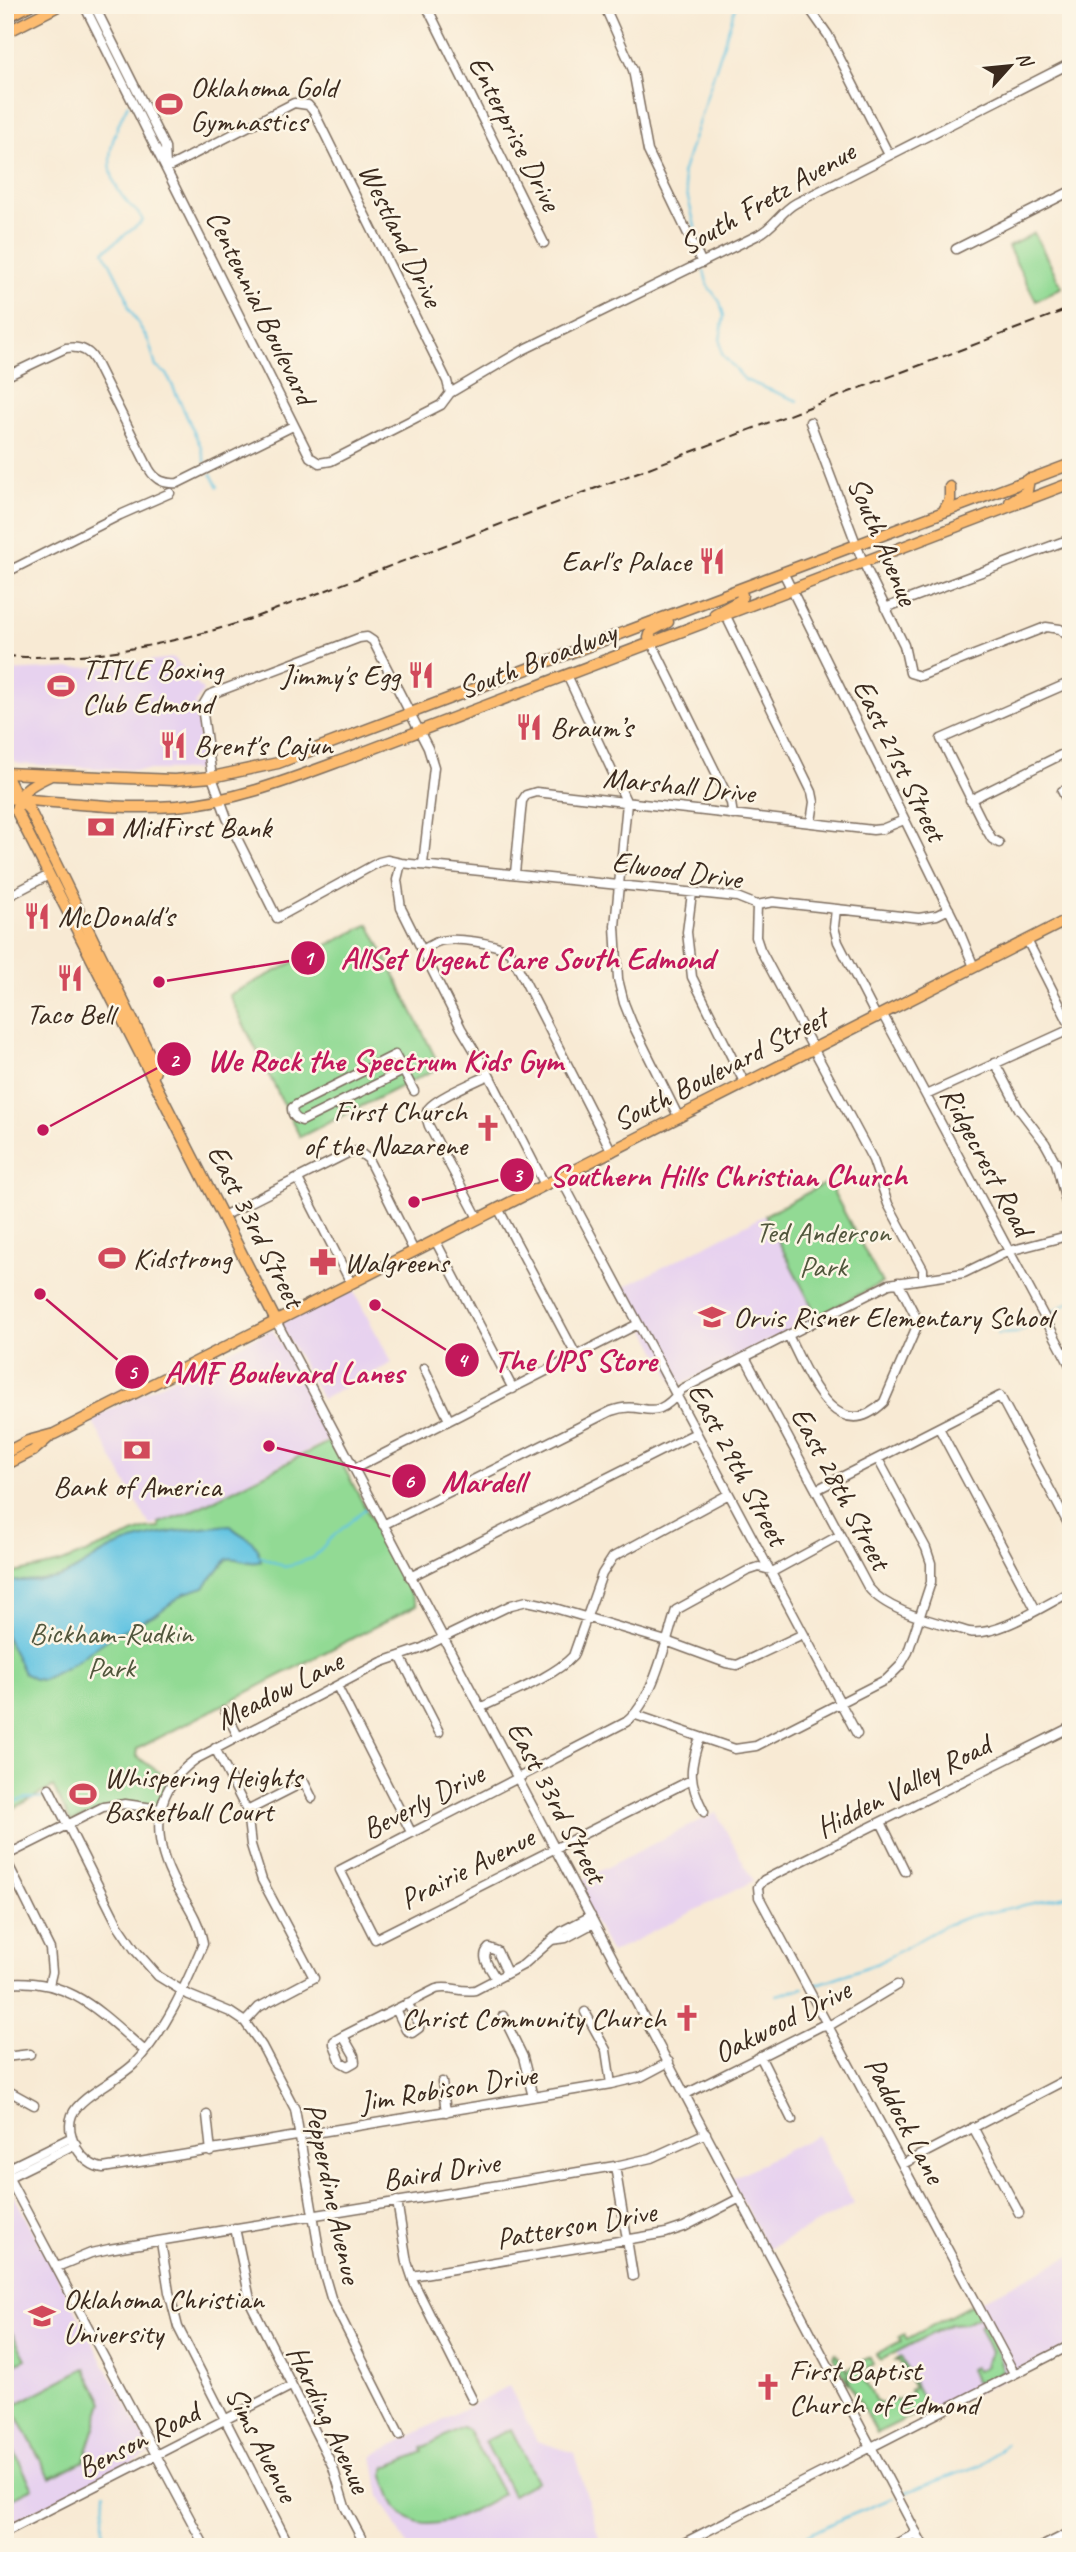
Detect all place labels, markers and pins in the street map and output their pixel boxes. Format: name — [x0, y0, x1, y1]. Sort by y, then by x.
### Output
place label: Oklahoma Gold Gymnastics — [190, 68, 341, 140]
sports icon: Oklahoma Gold Gymnastics — [154, 89, 184, 119]
place label: Earl's Palace — [561, 542, 693, 580]
restaurant icon: Earl's Palace — [697, 546, 727, 576]
place label: TITLE Boxing Club Edmond — [82, 650, 225, 722]
place label: Jimmy's Egg — [279, 656, 402, 694]
restaurant icon: Jimmy's Egg — [406, 660, 436, 690]
sports icon: TITLE Boxing Club Edmond — [46, 671, 76, 701]
place label: Braum’s — [550, 708, 635, 746]
restaurant icon: Braum’s — [514, 712, 544, 742]
place label: Brent's Cajun — [194, 726, 334, 764]
restaurant icon: Brent's Cajun — [158, 730, 188, 760]
place label: MidFirst Bank — [122, 808, 273, 846]
bank icon: MidFirst Bank — [86, 812, 116, 842]
place label: McDonald's — [58, 897, 177, 935]
restaurant icon: McDonald's — [22, 901, 52, 931]
callout: AllSet Urgent Care South Edmond — [290, 931, 728, 984]
restaurant icon: Taco Bell — [55, 963, 85, 993]
place label: Taco Bell — [26, 995, 119, 1033]
callout: We Rock the Spectrum Kids Gym — [157, 1033, 578, 1086]
place label: First Church of the Nazarene — [303, 1092, 469, 1164]
church icon: First Church of the Nazarene — [473, 1113, 503, 1143]
callout: Southern Hills Christian Church — [500, 1149, 920, 1202]
place label: Kidstrong — [133, 1239, 234, 1277]
sports icon: Kidstrong — [97, 1243, 127, 1273]
place label: Walgreens — [344, 1243, 451, 1281]
pharmacy icon: Walgreens — [308, 1247, 338, 1277]
place label: Orvis Risner Elementary School — [733, 1298, 1057, 1336]
school or university icon: Orvis Risner Elementary School — [697, 1302, 727, 1332]
callout: The UPS Store — [445, 1333, 671, 1386]
callout: AMF Boulevard Lanes — [115, 1346, 419, 1399]
bank icon: Bank of America — [122, 1435, 152, 1465]
callout: Mardell — [391, 1454, 539, 1507]
place label: Bank of America — [53, 1467, 223, 1505]
place label: Whispering Heights Basketball Court — [104, 1758, 305, 1830]
sports icon: Whispering Heights Basketball Court — [68, 1779, 98, 1809]
place label: Christ Community Church — [401, 1999, 668, 2037]
church icon: Christ Community Church — [672, 2003, 702, 2033]
place label: Oklahoma Christian University — [63, 2280, 265, 2352]
school or university icon: Oklahoma Christian University — [27, 2301, 57, 2331]
place label: First Baptist Church of Edmond — [789, 2351, 982, 2423]
church icon: First Baptist Church of Edmond — [753, 2372, 783, 2402]

